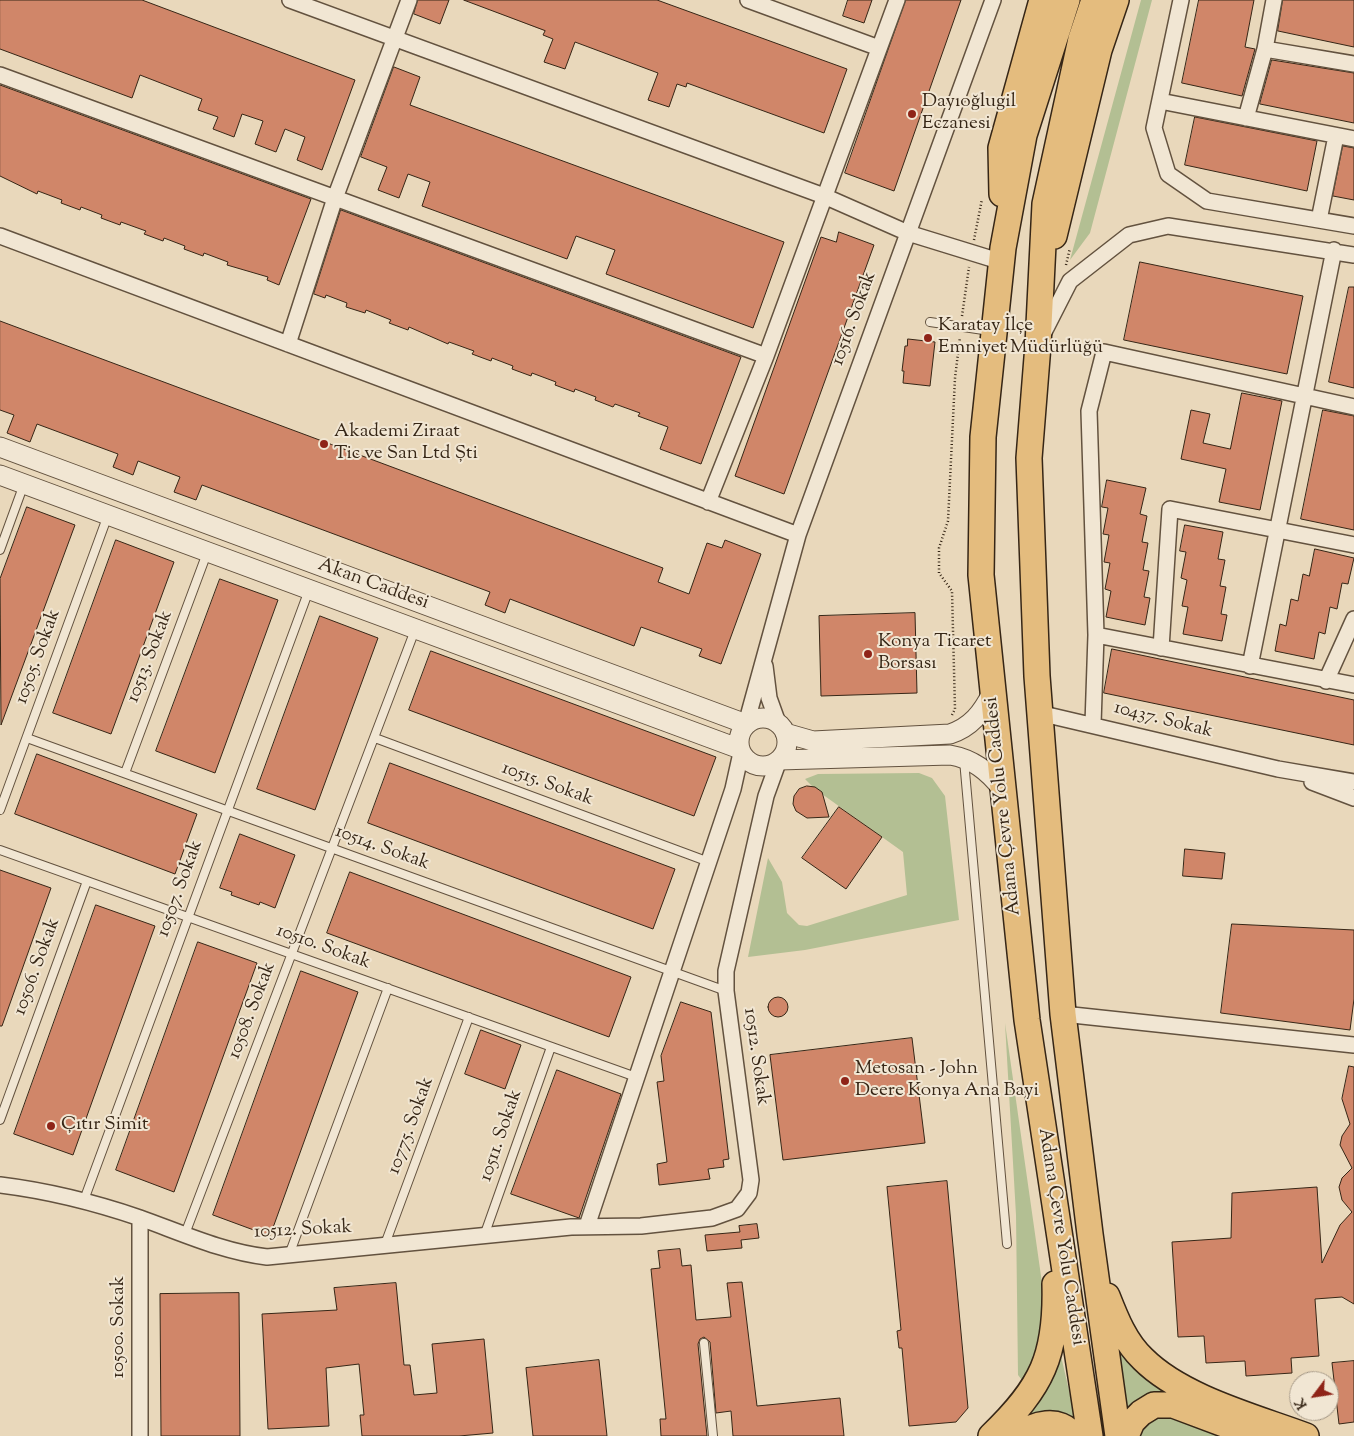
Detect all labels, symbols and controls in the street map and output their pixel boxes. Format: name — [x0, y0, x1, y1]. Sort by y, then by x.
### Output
place label: Dayıoğlugil Eczanesi — [922, 92, 1016, 136]
marker: Dayıoğlugil Eczanesi — [906, 108, 918, 120]
street label: 10516. Sokak — [827, 269, 883, 369]
place label: Karatay İlçe Emniyet Müdürlüğü — [938, 316, 1103, 360]
marker: Karatay İlçe Emniyet Müdürlüğü — [922, 332, 934, 344]
place label: Akademi Ziraat Tic ve San Ltd Şti — [334, 422, 478, 466]
marker: Akademi Ziraat Tic ve San Ltd Şti — [318, 438, 330, 450]
street label: Akan Caddesi — [315, 554, 431, 616]
street label: 10505. Sokak — [11, 606, 67, 708]
street label: 10513. Sokak — [123, 608, 179, 706]
place label: Konya Ticaret Borsası — [878, 632, 991, 676]
marker: Konya Ticaret Borsası — [862, 648, 874, 660]
street label: Adana Çevre Yolu Caddesi — [981, 696, 1027, 916]
street label: 10437. Sokak — [1111, 698, 1215, 744]
street label: 10515. Sokak — [498, 758, 596, 812]
street label: 10514. Sokak — [332, 821, 432, 877]
street label: 10507. Sokak — [153, 837, 209, 941]
street label: 10506. Sokak — [10, 915, 66, 1019]
street label: 10510. Sokak — [273, 920, 373, 976]
street label: 10508. Sokak — [224, 959, 282, 1063]
street label: 10512. Sokak — [737, 1007, 773, 1107]
place label: Metosan - John Deere Konya Ana Bayi — [855, 1059, 1039, 1103]
street label: 10775. Sokak — [384, 1074, 440, 1178]
marker: Metosan - John Deere Konya Ana Bayi — [839, 1075, 851, 1087]
street label: 10511. Sokak — [476, 1087, 528, 1185]
place label: Çıtır Simit — [61, 1115, 149, 1137]
marker: Çıtır Simit — [45, 1120, 57, 1132]
street label: Adana Çevre Yolu Caddesi — [1032, 1127, 1088, 1347]
street label: 10512. Sokak — [253, 1217, 353, 1245]
street label: 10500. Sokak — [109, 1276, 131, 1378]
north arrow — [1289, 1371, 1339, 1421]
text: K — [1291, 1394, 1313, 1413]

